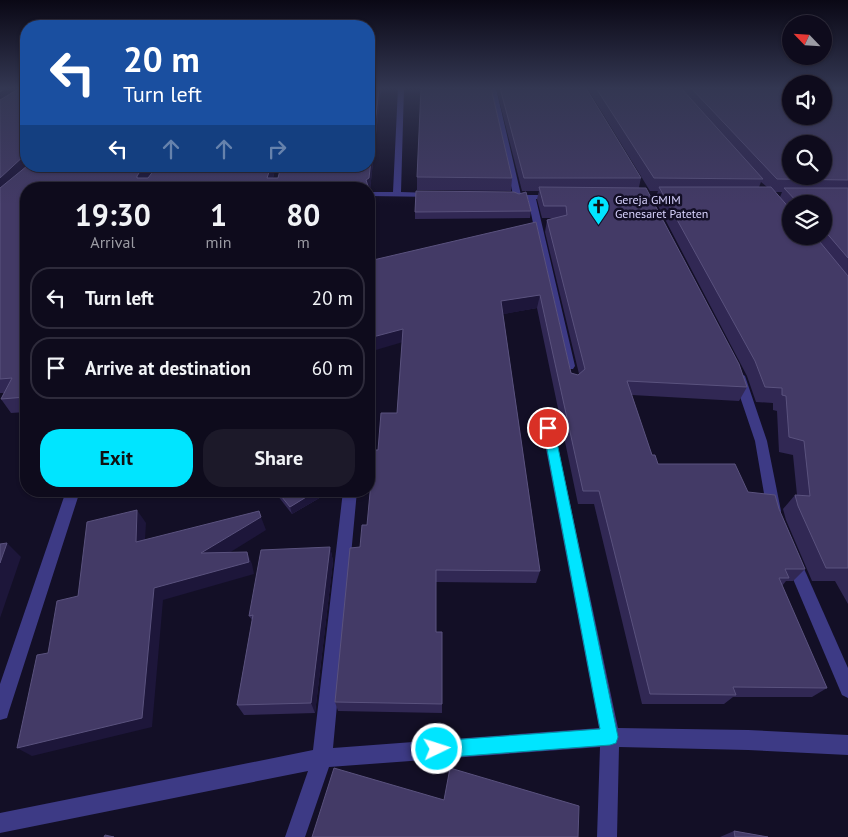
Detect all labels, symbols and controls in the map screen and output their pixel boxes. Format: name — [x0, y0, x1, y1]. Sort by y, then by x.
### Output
north arrow — [782, 15, 832, 65]
map controls — [782, 15, 832, 245]
text: 20 m — [123, 36, 200, 82]
icon: left — [40, 40, 105, 105]
button: sound — [782, 75, 832, 125]
text: Turn left — [123, 80, 202, 108]
icon: left — [104, 135, 132, 163]
icon: ahead — [157, 135, 185, 163]
icon: ahead — [210, 135, 238, 163]
icon: right — [263, 135, 291, 163]
button: search — [782, 135, 832, 185]
place label: Gereja GMIM Genesaret Pateten — [615, 192, 708, 221]
text: 19:30 — [75, 195, 151, 234]
text: 1 — [210, 195, 227, 234]
text: 80 — [286, 195, 320, 234]
church icon: Gereja GMIM Genesaret Pateten — [587, 195, 611, 226]
button: layers — [782, 195, 832, 245]
text: Arrival — [90, 232, 135, 252]
text: min — [206, 232, 232, 252]
text: m — [297, 232, 310, 252]
icon: left — [42, 284, 70, 312]
text: Turn left — [85, 286, 154, 310]
text: 20 m — [312, 286, 353, 310]
icon: arrive — [42, 354, 70, 382]
text: Arrive at destination — [85, 356, 251, 380]
text: 60 m — [312, 356, 353, 380]
pin — [527, 407, 569, 449]
icon: arrive — [534, 414, 562, 442]
button: Exit — [40, 429, 193, 487]
button: Share — [203, 429, 355, 487]
position arrow — [410, 722, 462, 774]

